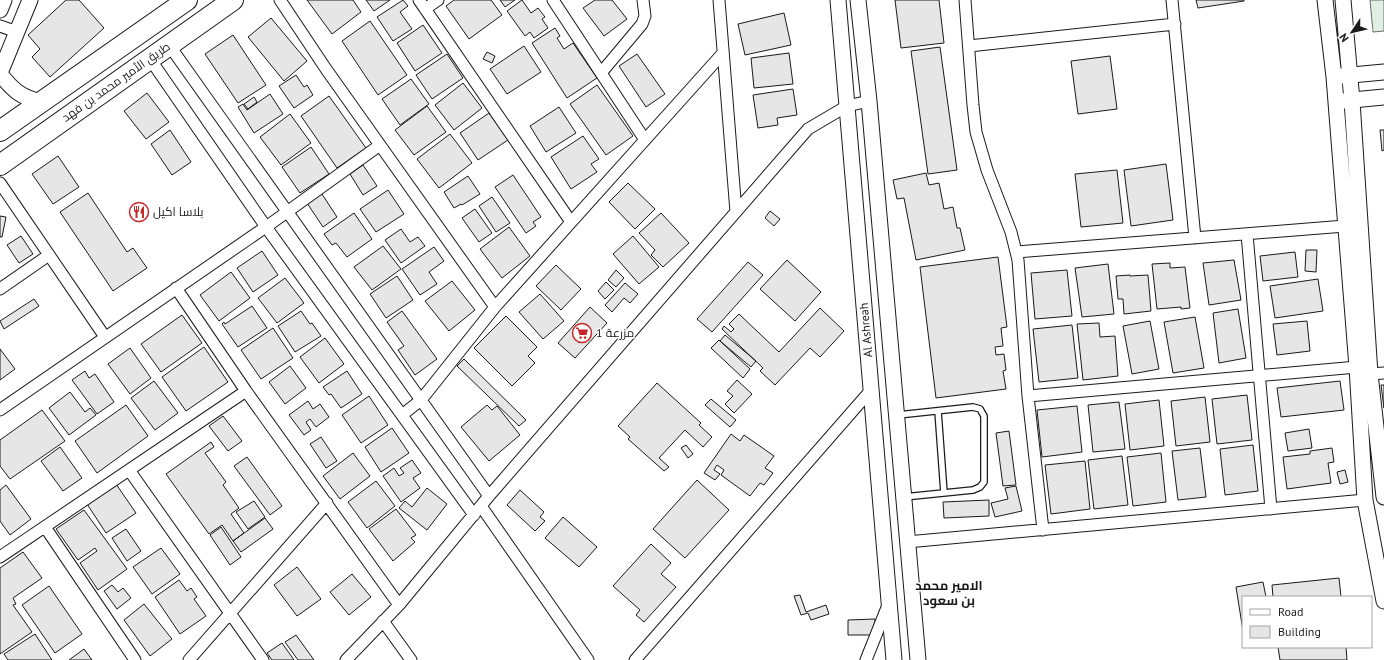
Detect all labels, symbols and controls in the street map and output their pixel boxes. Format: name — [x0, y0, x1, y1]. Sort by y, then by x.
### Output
north arrow — [1332, 12, 1372, 52]
text: N — [1336, 31, 1352, 45]
street label: طريق الأمير محمد بن فهد — [59, 38, 173, 125]
restaurant icon: بلاسا اكيل — [128, 201, 150, 223]
place label: بلاسا اكيل — [153, 204, 204, 219]
street label: Al Ashreah — [856, 302, 875, 358]
supermarket icon: مزرعة 1 — [571, 322, 593, 344]
place label: مزرعة 1 — [596, 325, 634, 340]
district label: الامير محمد بن سعود — [915, 577, 983, 609]
legend — [1242, 596, 1372, 648]
text: Road — [1278, 604, 1303, 619]
text: Building — [1278, 624, 1321, 639]

